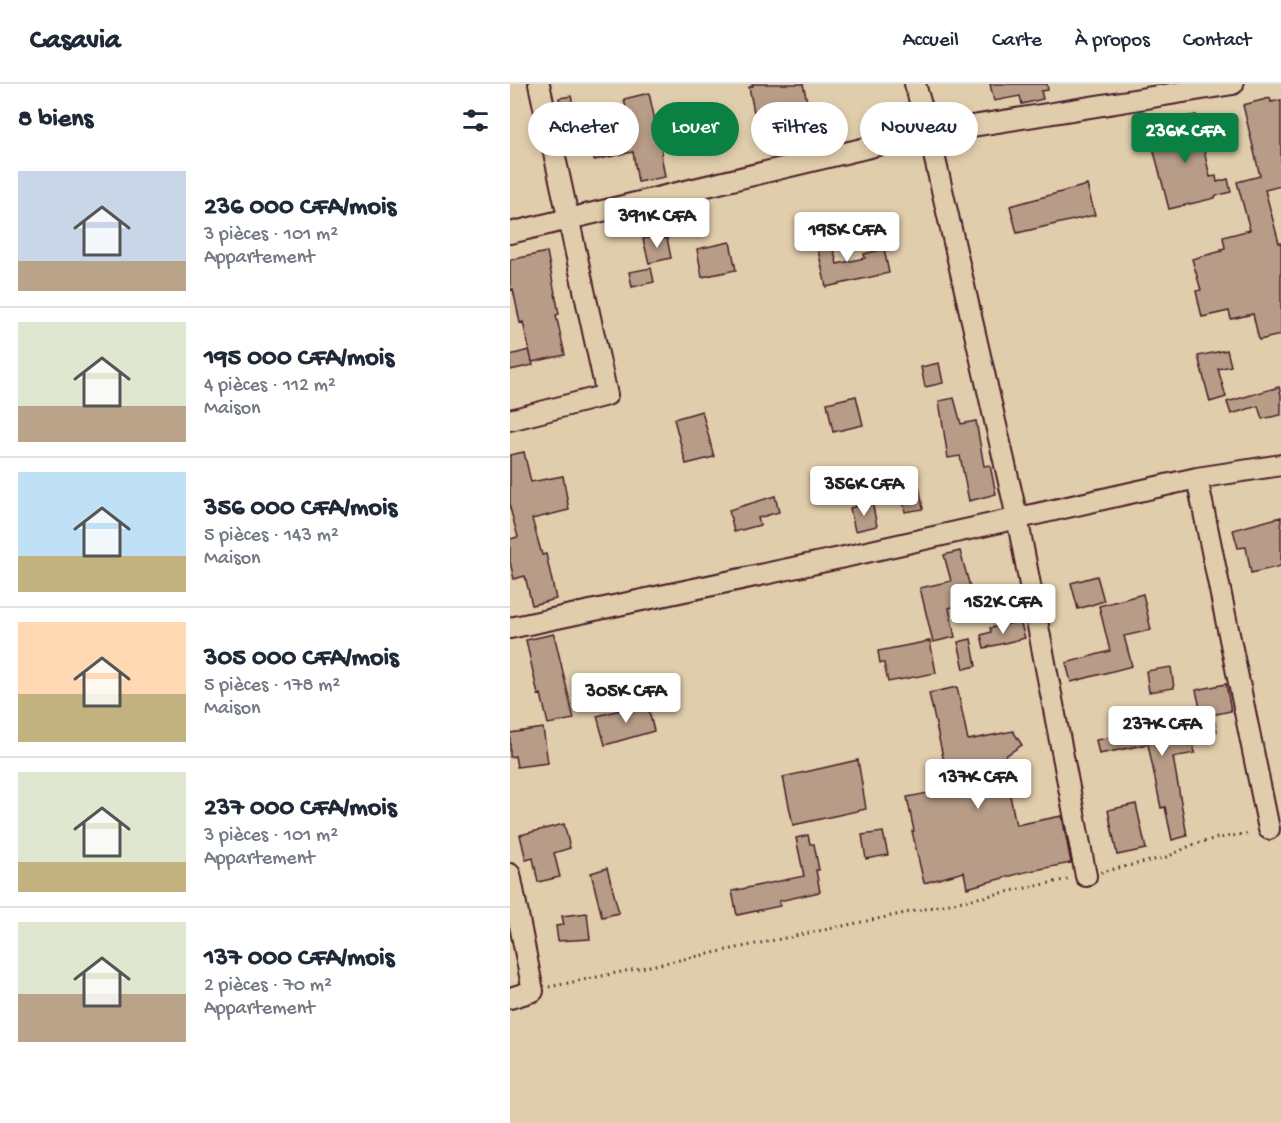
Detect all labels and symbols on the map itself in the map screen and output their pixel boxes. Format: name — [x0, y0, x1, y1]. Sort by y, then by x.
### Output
pin: 236K CFA — [1123, 113, 1247, 164]
pin: 391K CFA — [595, 198, 719, 249]
pin: 195K CFA — [785, 212, 909, 263]
pin: 356K CFA — [802, 466, 926, 517]
pin: 152K CFA — [941, 584, 1065, 635]
pin: 305K CFA — [564, 673, 688, 724]
pin: 237K CFA — [1100, 706, 1224, 757]
pin: 137K CFA — [916, 759, 1040, 810]

